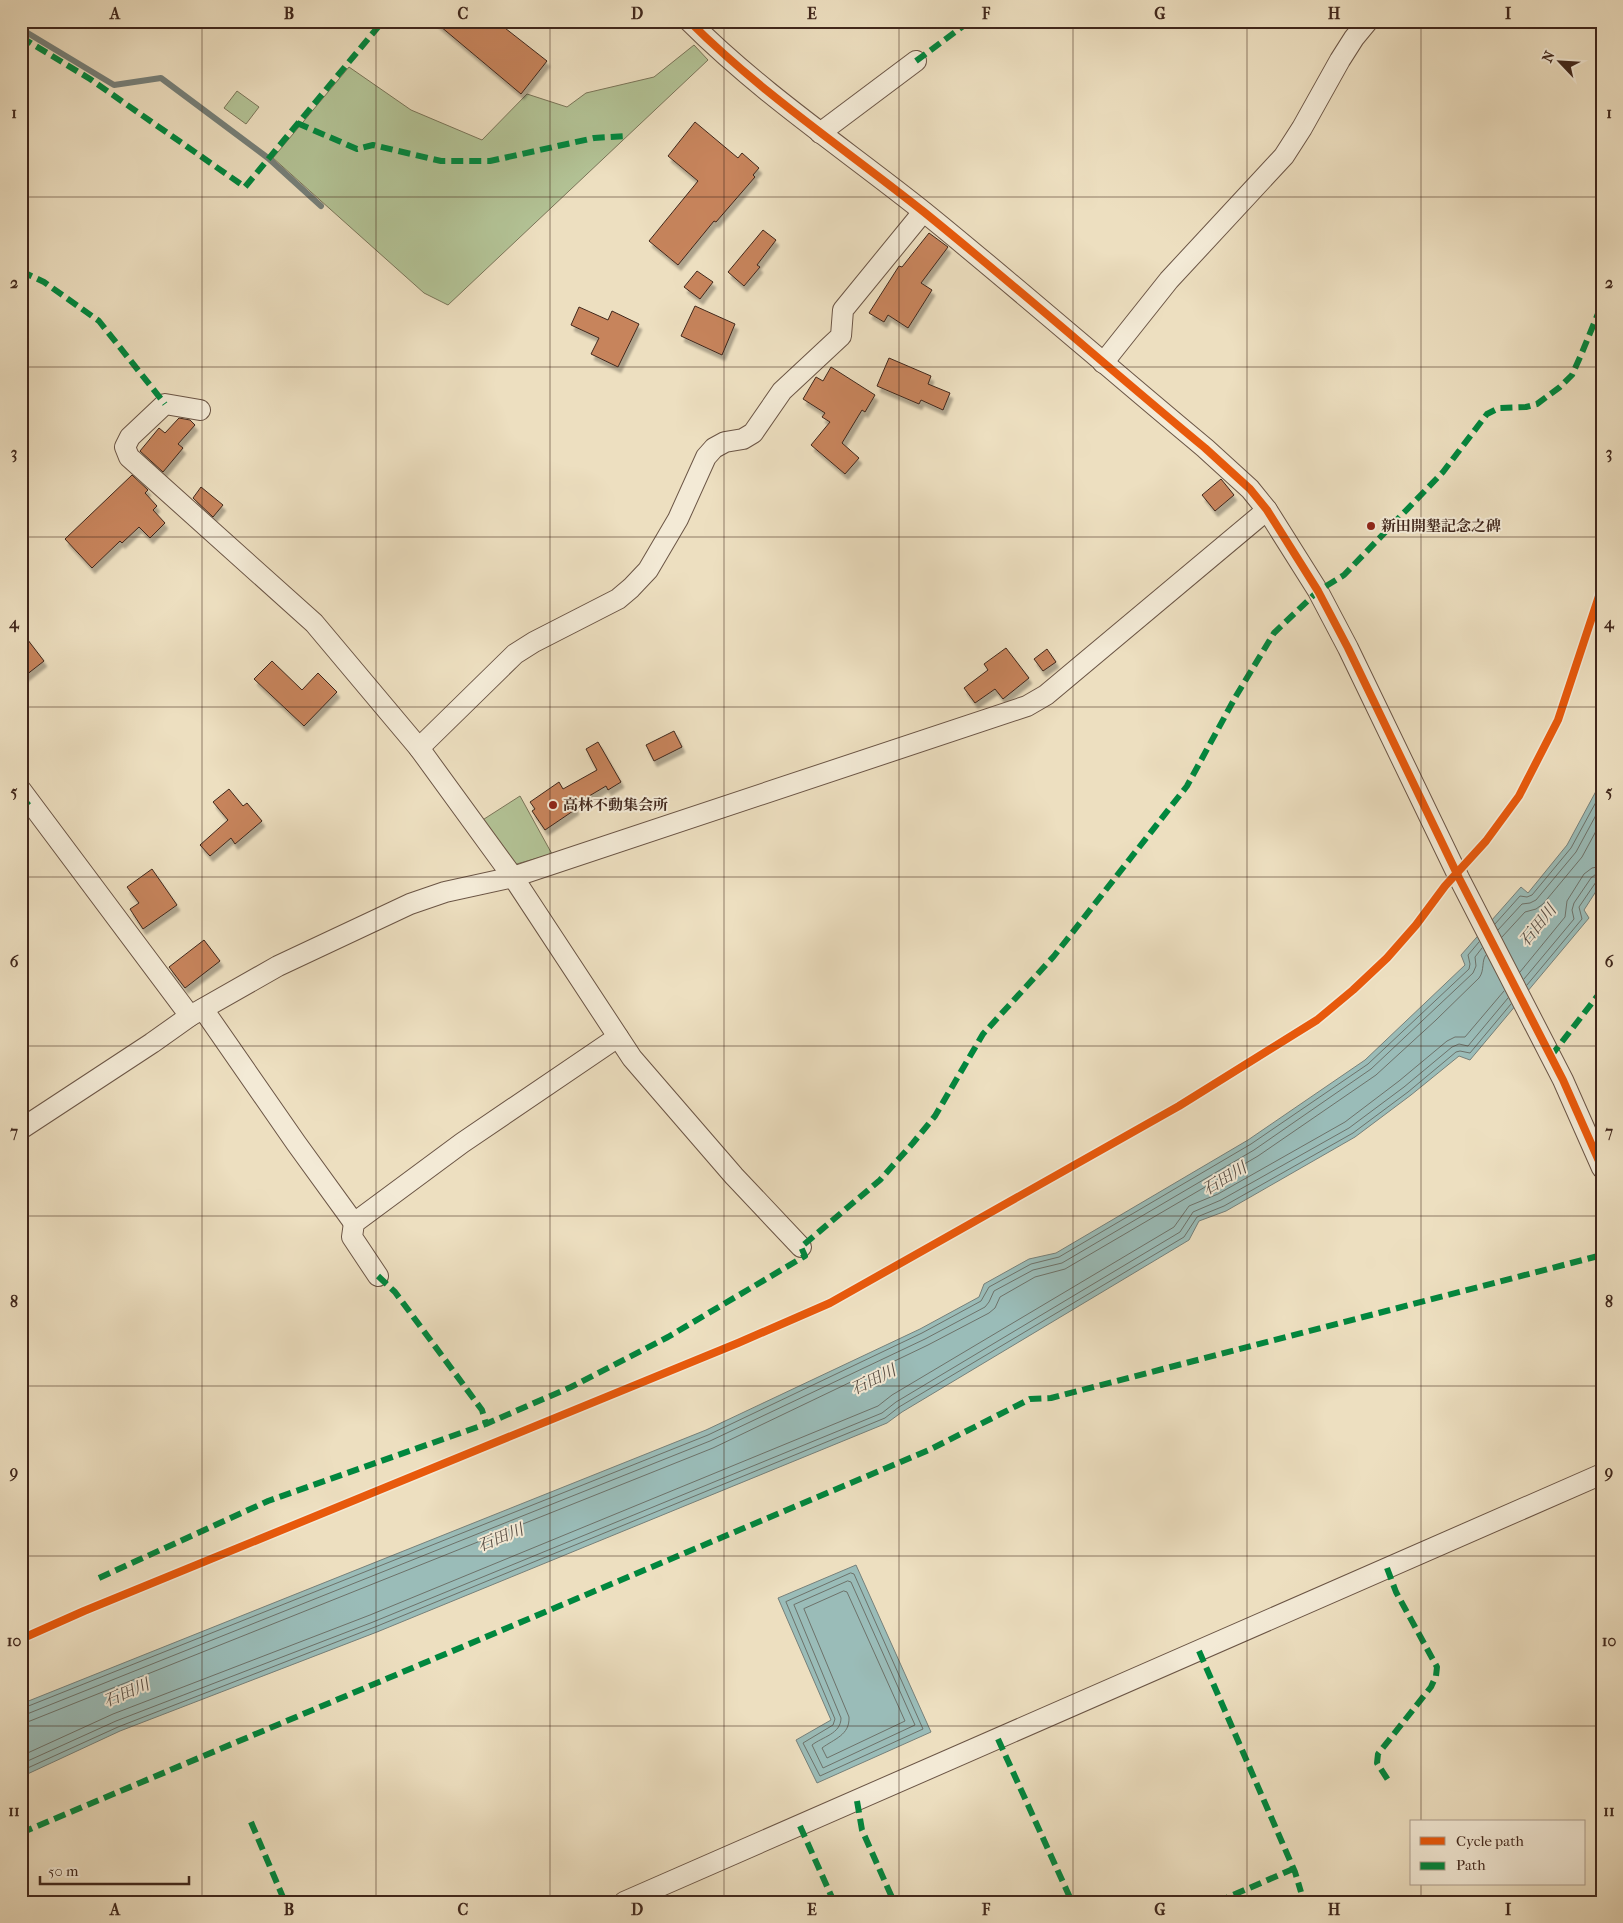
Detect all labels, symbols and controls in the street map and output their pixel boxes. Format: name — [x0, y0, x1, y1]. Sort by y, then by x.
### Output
text: A — [109, 4, 121, 23]
text: B — [284, 4, 294, 23]
text: C — [458, 4, 469, 23]
text: D — [631, 4, 643, 23]
text: E — [807, 4, 817, 23]
text: F — [981, 4, 991, 23]
text: G — [1154, 4, 1166, 23]
text: H — [1328, 4, 1341, 23]
text: I — [1505, 4, 1512, 23]
north arrow — [1536, 38, 1586, 88]
text: N — [1539, 48, 1559, 65]
text: 1 — [11, 103, 17, 122]
text: 1 — [1606, 103, 1612, 122]
text: 2 — [10, 273, 18, 292]
text: 2 — [1605, 273, 1613, 292]
text: 3 — [11, 443, 17, 463]
text: 3 — [1606, 443, 1612, 463]
place label: 新田開墾記念之碑 — [1381, 517, 1501, 535]
marker: 新田開墾記念之碑 — [1365, 520, 1377, 532]
text: 4 — [8, 613, 20, 633]
text: 4 — [1603, 613, 1615, 633]
text: 5 — [11, 782, 18, 801]
text: 5 — [1606, 782, 1613, 801]
place label: 高林不動集会所 — [563, 796, 668, 814]
marker: 高林不動集会所 — [547, 799, 559, 811]
water label: 石田川 — [1515, 899, 1561, 950]
text: 6 — [10, 952, 19, 971]
text: 6 — [1605, 952, 1614, 971]
text: 7 — [9, 1122, 18, 1141]
text: 7 — [1604, 1122, 1613, 1141]
water label: 石田川 — [1199, 1157, 1251, 1199]
text: 8 — [10, 1292, 18, 1311]
text: 8 — [1605, 1292, 1613, 1311]
water label: 石田川 — [847, 1360, 901, 1399]
text: 9 — [9, 1462, 18, 1482]
text: 9 — [1604, 1462, 1613, 1482]
water label: 石田川 — [474, 1519, 528, 1555]
text: 10 — [7, 1631, 21, 1650]
text: 10 — [1602, 1631, 1616, 1650]
water label: 石田川 — [100, 1674, 154, 1711]
text: 11 — [8, 1801, 20, 1820]
text: 11 — [1603, 1801, 1615, 1820]
legend — [1410, 1820, 1586, 1886]
text: Cycle path — [1456, 1832, 1524, 1850]
scale bar — [40, 1853, 189, 1885]
text: Path — [1456, 1856, 1486, 1874]
text: 50 m — [48, 1862, 79, 1880]
text: A — [109, 1900, 121, 1919]
text: B — [284, 1900, 294, 1919]
text: C — [458, 1900, 469, 1919]
text: D — [631, 1900, 643, 1919]
text: E — [807, 1900, 817, 1919]
text: F — [981, 1900, 991, 1919]
text: G — [1154, 1900, 1166, 1919]
text: H — [1328, 1900, 1341, 1919]
text: I — [1505, 1900, 1512, 1919]

